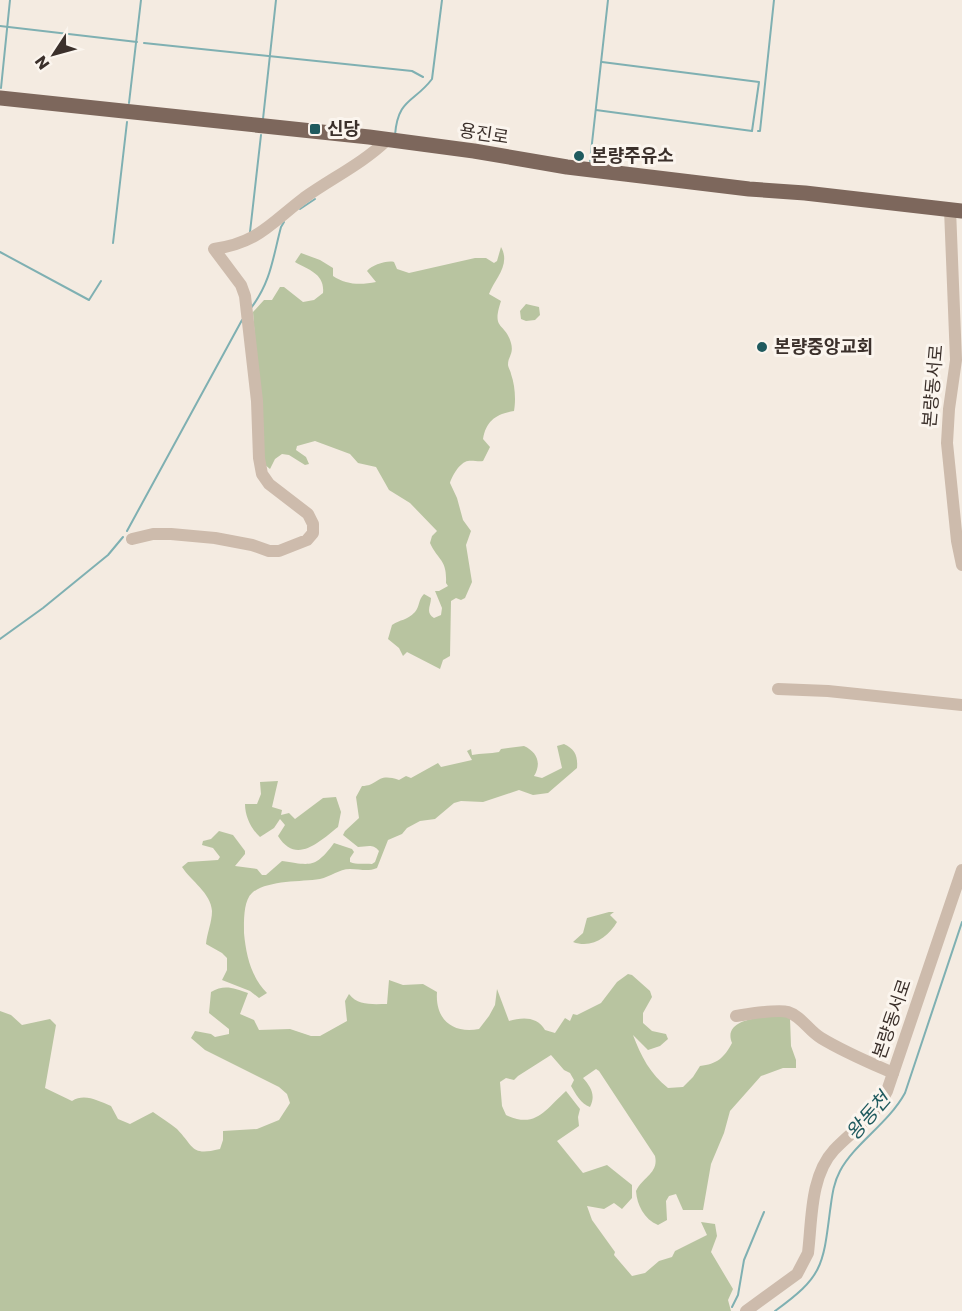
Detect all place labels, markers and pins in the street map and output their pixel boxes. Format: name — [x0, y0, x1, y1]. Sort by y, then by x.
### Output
place label: 신당 — [327, 116, 360, 141]
marker: 신당 — [308, 122, 322, 136]
place label: 본량주유소 — [591, 143, 674, 168]
marker: 본량주유소 — [572, 149, 586, 163]
place label: 본량중앙교회 — [774, 334, 873, 359]
marker: 본량중앙교회 — [755, 340, 769, 354]

